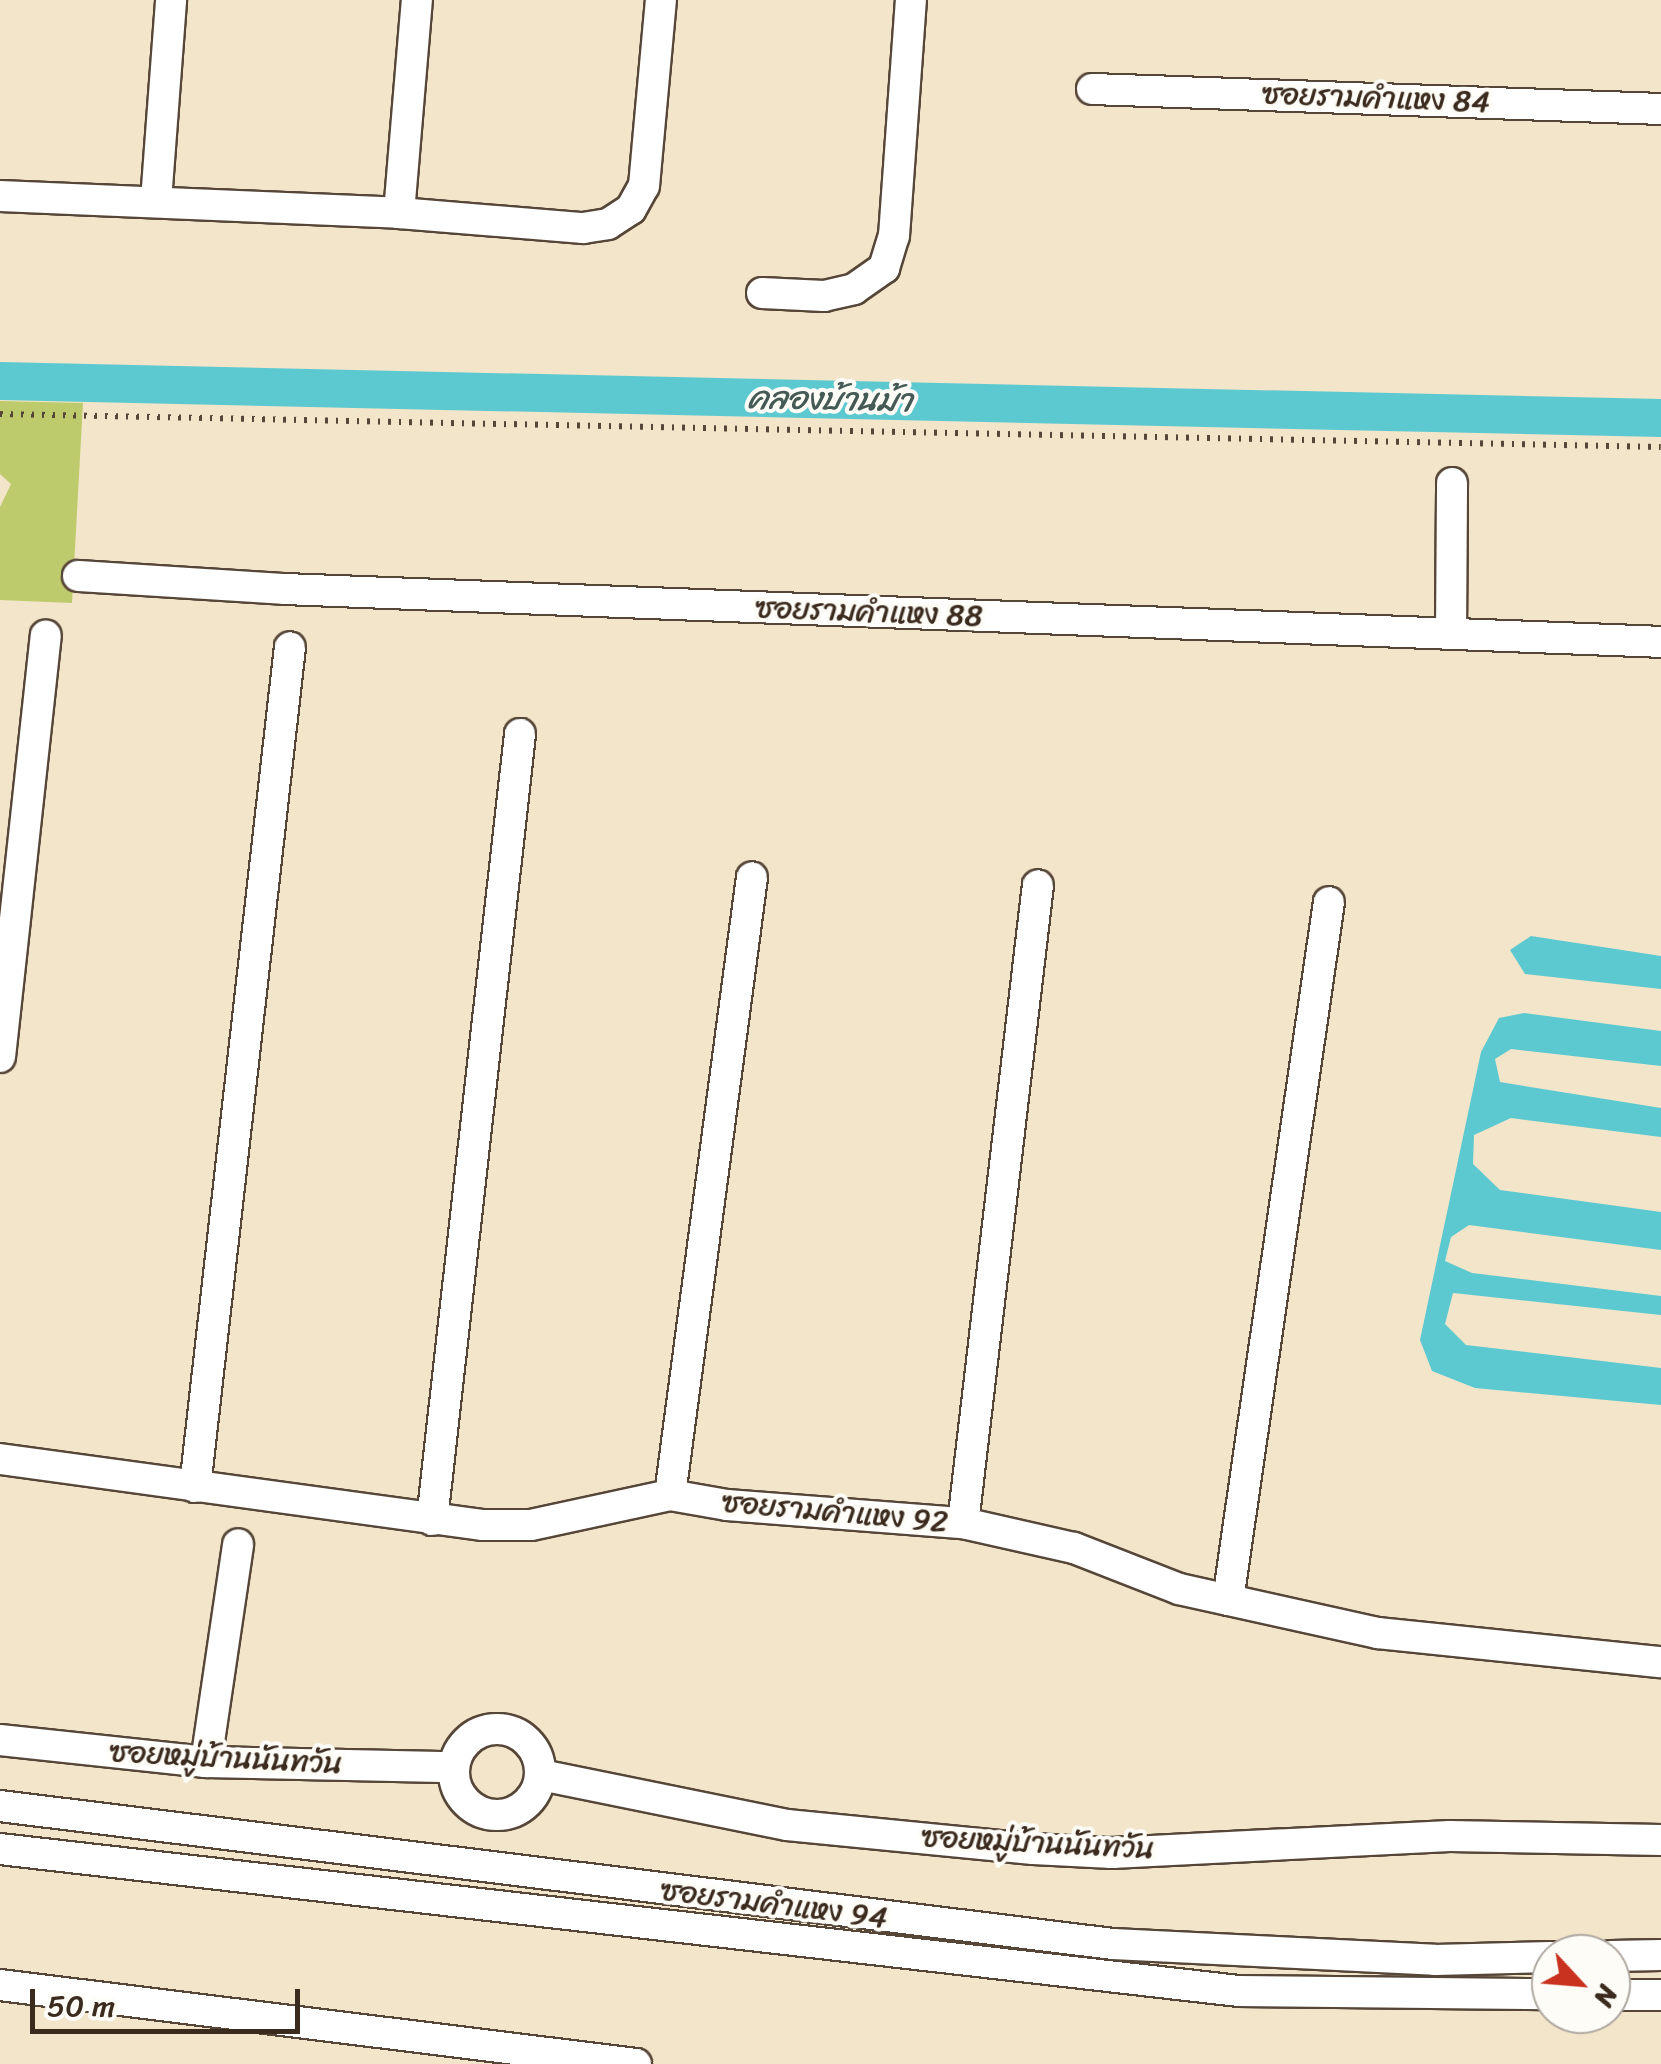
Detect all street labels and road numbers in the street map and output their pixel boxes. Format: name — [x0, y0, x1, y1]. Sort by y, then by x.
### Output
street label: ซอยรามคำแหง 84 — [1262, 76, 1490, 120]
street label: ซอยรามคำแหง 88 — [755, 590, 983, 634]
street label: ซอยรามคําแหง 92 — [720, 1484, 950, 1540]
street label: ซอยหมู่บ้านนันทวัน — [109, 1734, 343, 1782]
street label: ซอยหมู่บ้านนันทวัน — [921, 1819, 1155, 1867]
street label: ซอยรามคําแหง 94 — [659, 1872, 889, 1936]

